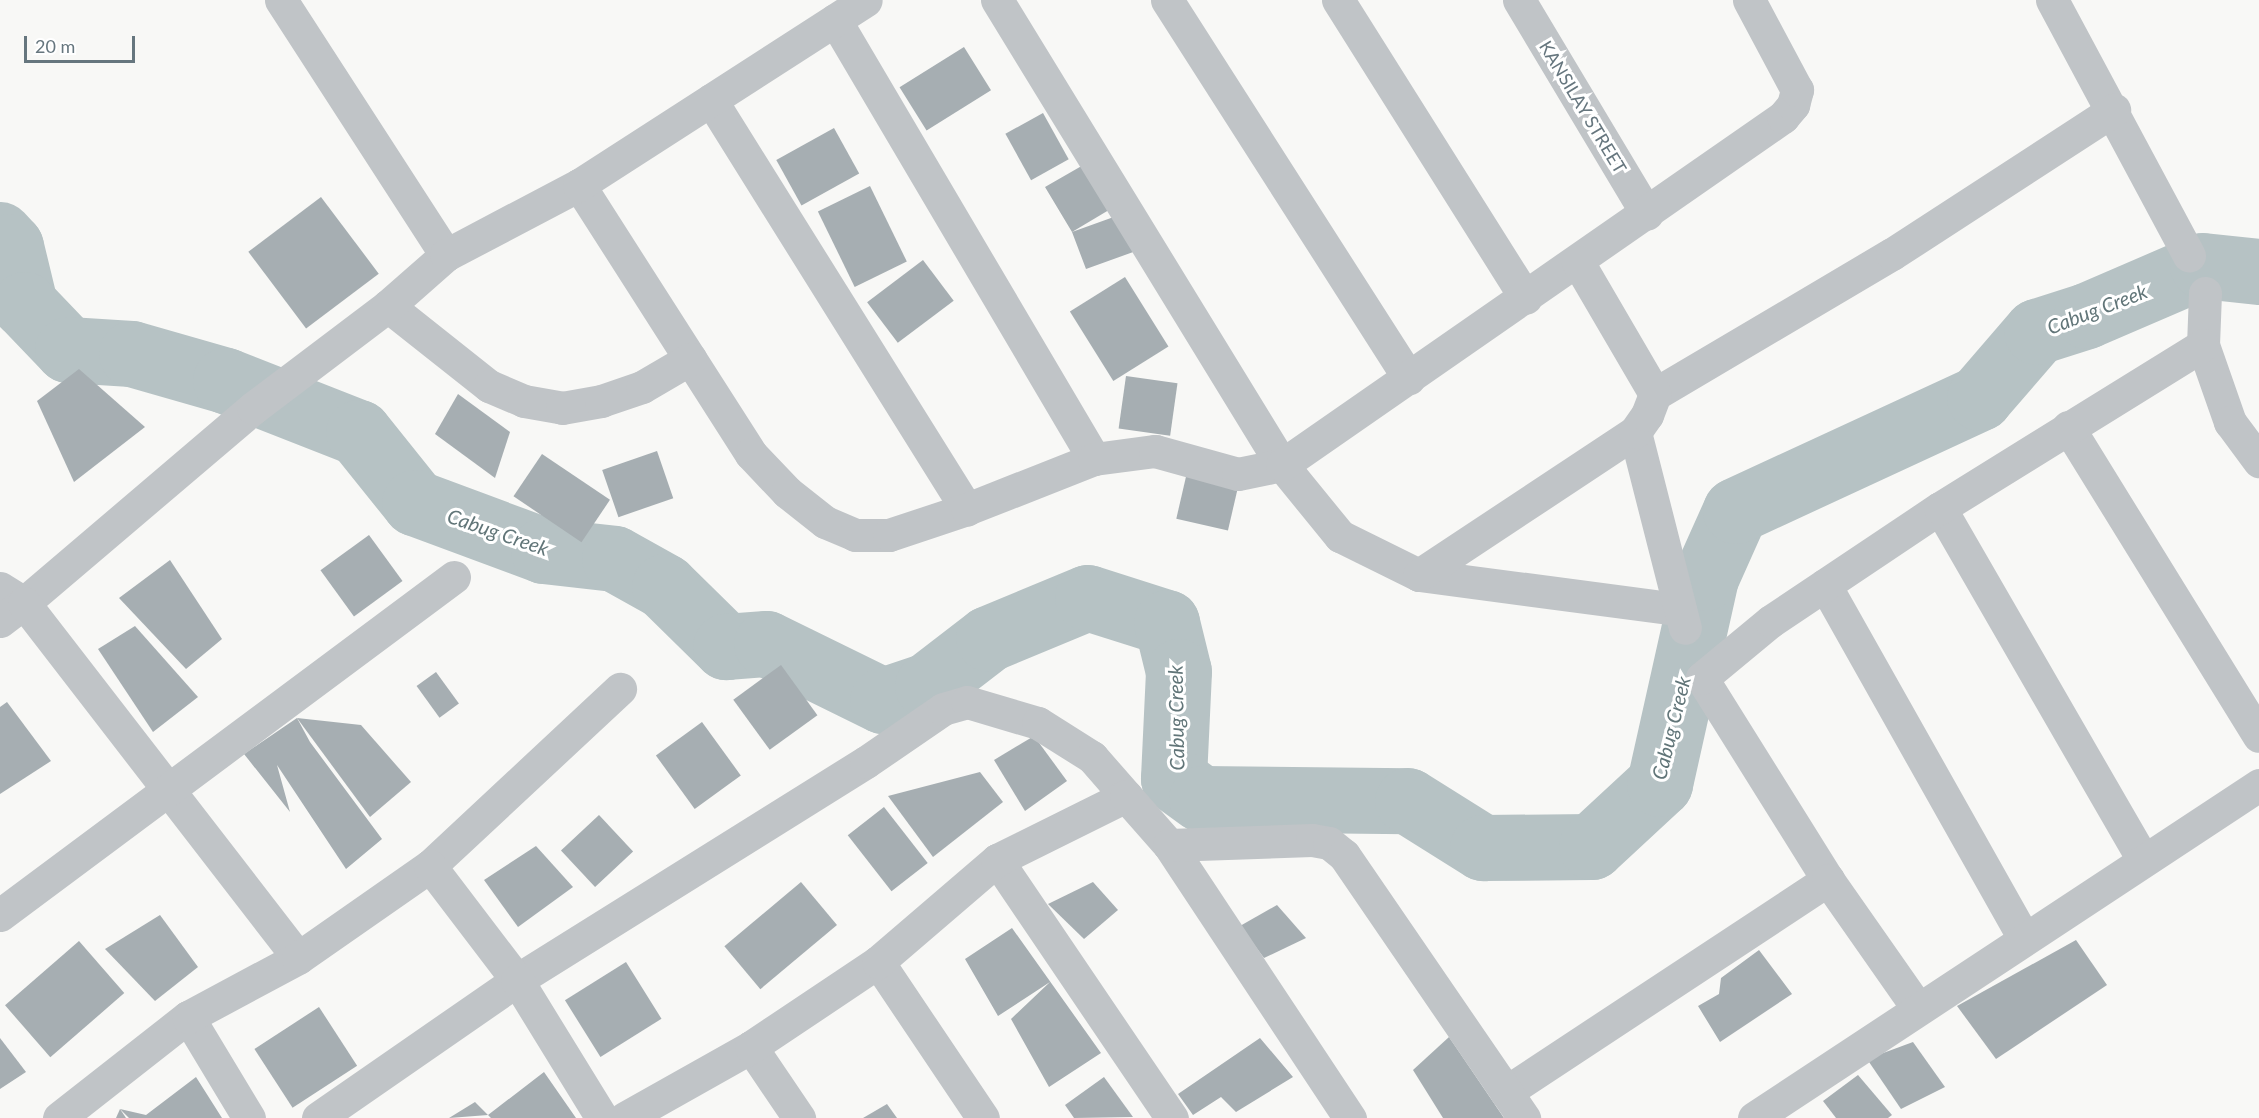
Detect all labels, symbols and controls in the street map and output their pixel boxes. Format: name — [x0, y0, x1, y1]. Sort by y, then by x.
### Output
scale bar — [27, 24, 138, 62]
text: 20 m — [35, 35, 75, 57]
street label: KANSILAY STREET — [1535, 36, 1631, 178]
water label: Cabug Creek — [2043, 279, 2151, 339]
water label: Cabug Creek — [444, 503, 552, 561]
water label: Cabug Creek — [1163, 665, 1189, 771]
water label: Cabug Creek — [1647, 674, 1695, 782]

